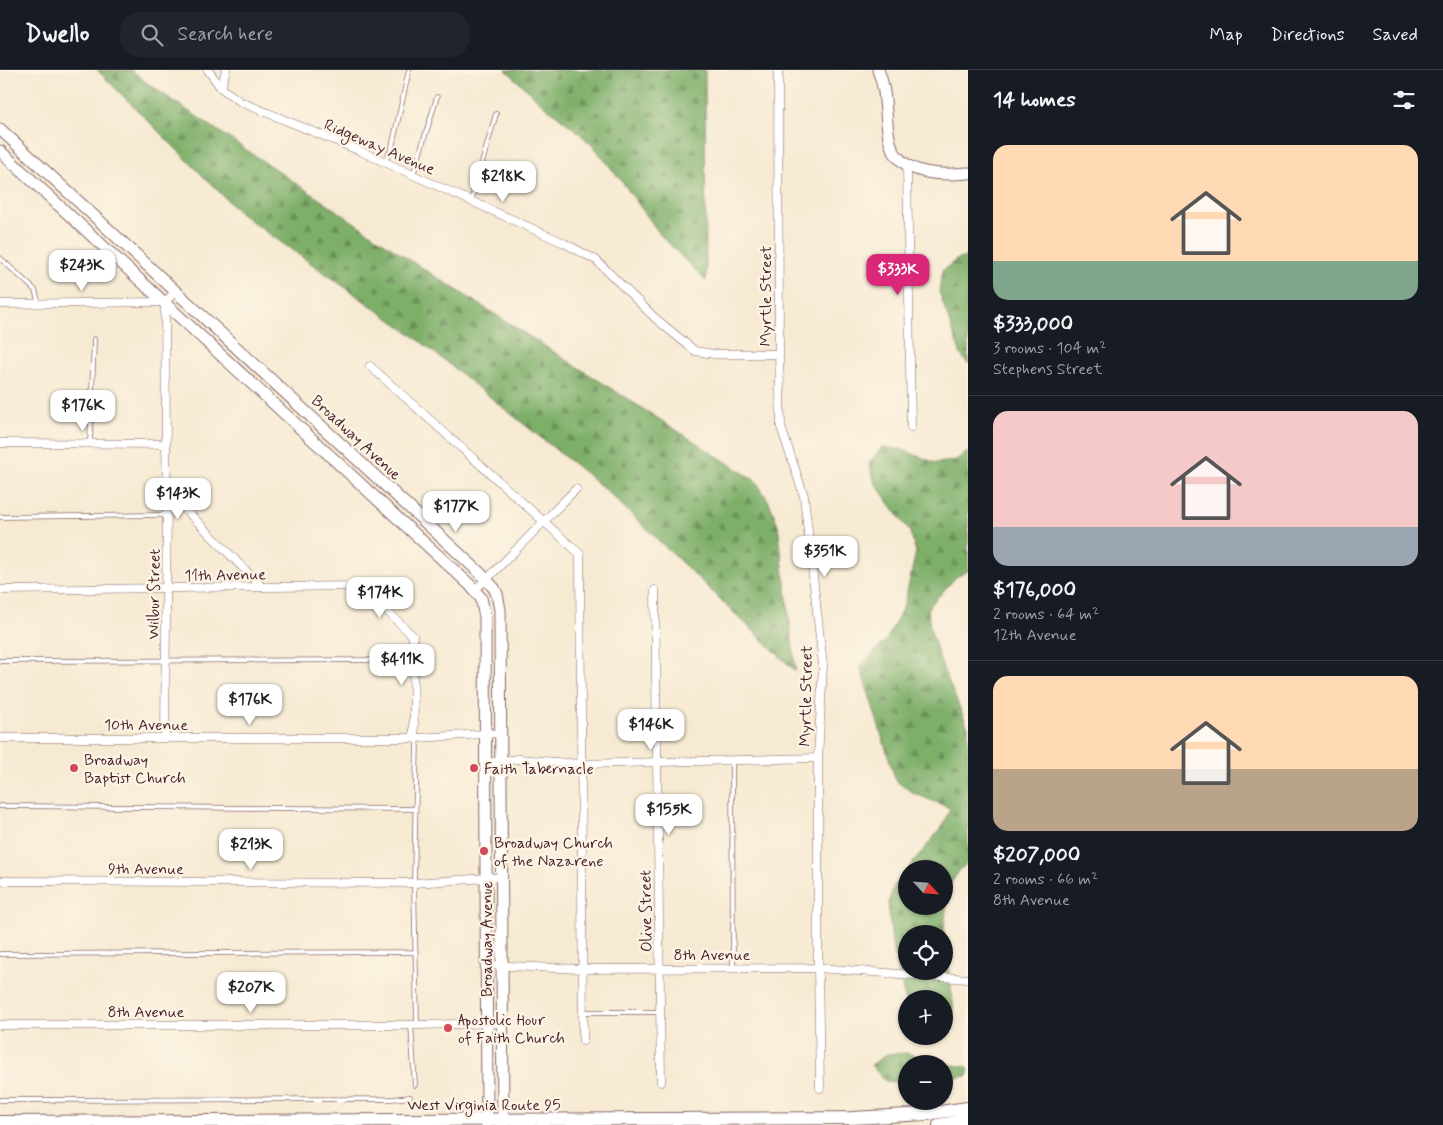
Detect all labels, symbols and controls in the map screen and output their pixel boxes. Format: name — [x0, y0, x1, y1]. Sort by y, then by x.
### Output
search box — [120, 12, 470, 57]
text: Dwello — [25, 19, 90, 50]
icon: search — [138, 21, 166, 49]
text: Search here — [178, 22, 273, 47]
text: Map — [1210, 23, 1243, 47]
text: Directions — [1271, 23, 1345, 47]
text: Saved — [1373, 23, 1418, 47]
text: 14 homes — [993, 86, 1076, 114]
icon: filters — [1390, 86, 1418, 114]
street label: Ridgeway Avenue — [320, 115, 438, 181]
pin: $218K — [468, 160, 538, 203]
text: $218K — [481, 166, 525, 187]
icon: home — [1161, 178, 1251, 268]
street label: Myrtle Street — [756, 245, 777, 347]
pin: $243K — [47, 250, 117, 292]
pin: $333K — [863, 254, 933, 296]
text: $243K — [60, 255, 104, 276]
text: $333K — [877, 259, 919, 280]
text: $333,000 — [993, 310, 1073, 338]
text: 3 rooms · 104 m² — [993, 338, 1106, 359]
text: Stephens Street — [993, 359, 1103, 380]
pin: $176K — [48, 390, 118, 432]
street label: Broadway Avenue — [306, 391, 406, 486]
text: $176K — [61, 395, 105, 416]
icon: home — [1161, 443, 1251, 533]
pin: $143K — [143, 478, 213, 520]
text: $143K — [156, 483, 200, 504]
pin: $177K — [421, 490, 491, 533]
text: $177K — [434, 496, 478, 517]
pin: $351K — [790, 536, 860, 578]
text: $351K — [804, 541, 846, 562]
street label: Wilbur Street — [143, 548, 166, 640]
street label: 11th Avenue — [184, 564, 266, 587]
pin: $174K — [345, 576, 415, 619]
text: $176,000 — [993, 576, 1076, 604]
text: $174K — [357, 582, 403, 603]
text: 2 rooms · 64 m² — [993, 604, 1099, 625]
text: 12th Avenue — [993, 625, 1077, 646]
pin: $411K — [367, 644, 437, 686]
street label: Myrtle Street — [795, 645, 818, 747]
text: $411K — [380, 649, 424, 670]
pin: $176K — [215, 684, 285, 726]
text: $176K — [228, 689, 272, 710]
pin: $146K — [616, 708, 686, 751]
icon: home — [1161, 708, 1251, 798]
text: $146K — [628, 714, 674, 735]
street label: 10th Avenue — [104, 715, 188, 736]
place label: Broadway Baptist Church — [84, 750, 186, 789]
place label: Faith Tabernacle — [484, 759, 594, 780]
marker: Broadway Baptist Church — [68, 762, 80, 774]
marker: Faith Tabernacle — [468, 762, 480, 774]
pin: $155K — [634, 794, 704, 836]
text: $155K — [646, 799, 692, 820]
pin: $213K — [216, 828, 286, 871]
place label: Broadway Church of the Nazarene — [494, 833, 613, 872]
text: $213K — [230, 834, 272, 855]
text: $207,000 — [993, 841, 1080, 869]
marker: Broadway Church of the Nazarene — [478, 845, 490, 857]
street label: 9th Avenue — [108, 859, 184, 880]
north arrow — [898, 860, 952, 915]
map controls — [898, 860, 953, 1110]
text: 2 rooms · 66 m² — [993, 869, 1098, 890]
street label: Olive Street — [635, 870, 658, 952]
street label: Broadway Avenue — [477, 881, 498, 997]
text: 8th Avenue — [993, 890, 1070, 911]
button: locate — [898, 925, 953, 980]
street label: 8th Avenue — [674, 945, 751, 966]
pin: $207K — [216, 972, 286, 1014]
text: $207K — [228, 977, 274, 998]
button: + — [898, 990, 953, 1045]
street label: 8th Avenue — [108, 1002, 185, 1023]
place label: Apostolic Hour of Faith Church — [458, 1010, 565, 1049]
marker: Apostolic Hour of Faith Church — [442, 1022, 454, 1034]
button: − — [898, 1055, 953, 1110]
street label: West Virginia Route 95 — [407, 1095, 561, 1117]

